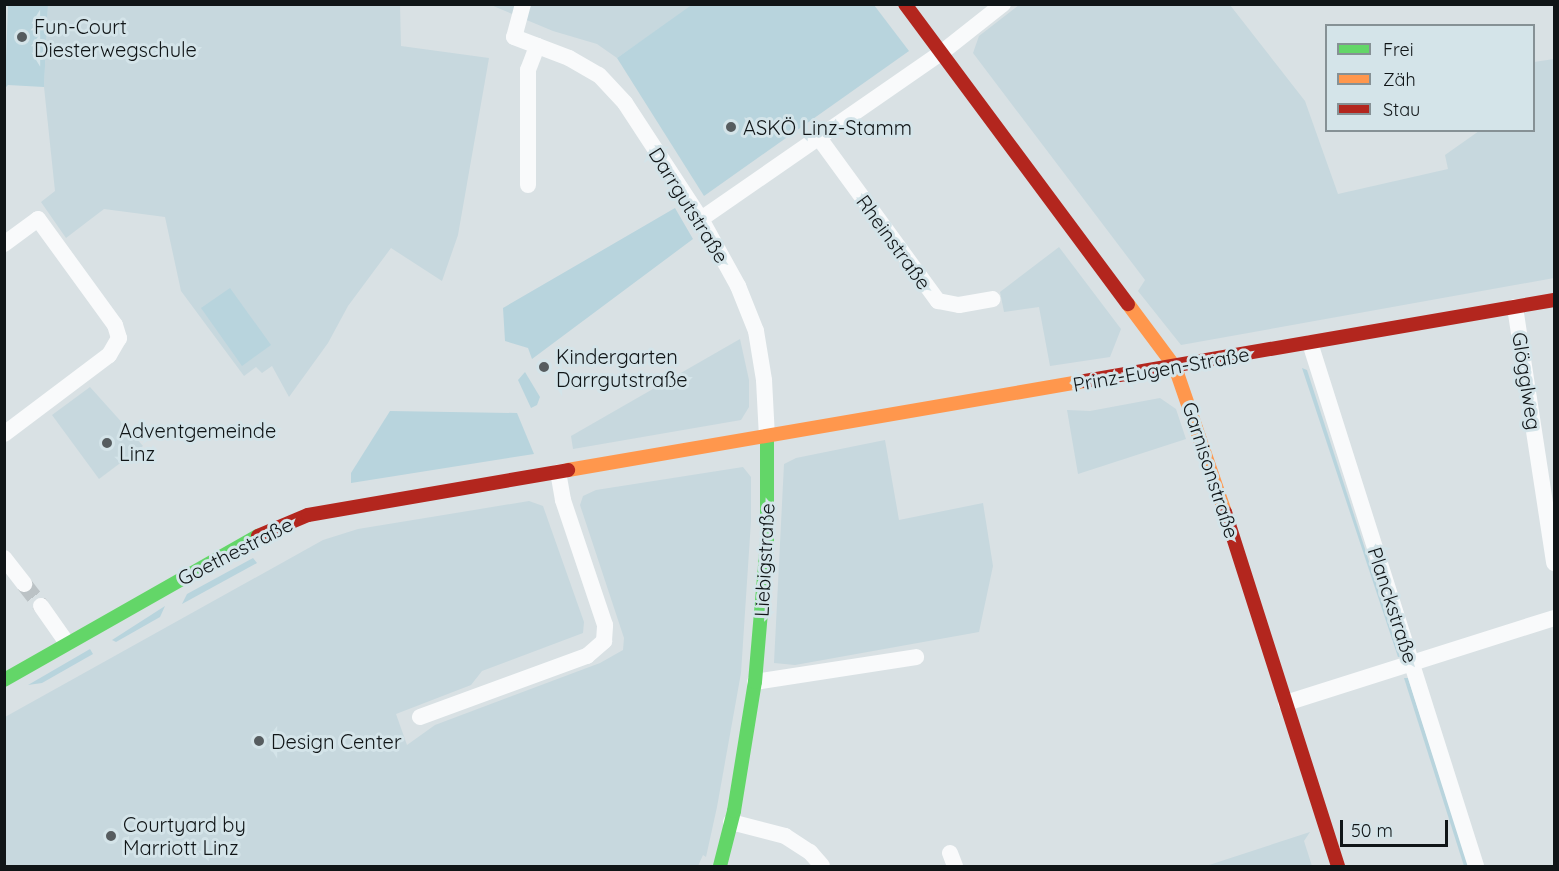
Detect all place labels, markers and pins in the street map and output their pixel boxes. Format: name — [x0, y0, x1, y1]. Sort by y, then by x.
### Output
place label: Fun-Court Diesterwegschule — [34, 14, 197, 61]
marker: Fun-Court Diesterwegschule — [15, 30, 29, 44]
place label: ASKÖ Linz-Stamm — [743, 115, 912, 139]
marker: ASKÖ Linz-Stamm — [724, 120, 738, 134]
place label: Kindergarten Darrgutstraße — [556, 344, 688, 391]
marker: Kindergarten Darrgutstraße — [537, 360, 551, 374]
place label: Adventgemeinde Linz — [119, 419, 276, 466]
marker: Adventgemeinde Linz — [100, 436, 114, 450]
place label: Design Center — [271, 729, 402, 753]
marker: Design Center — [252, 734, 266, 748]
place label: Courtyard by Marriott Linz — [123, 813, 246, 860]
marker: Courtyard by Marriott Linz — [104, 829, 118, 843]

